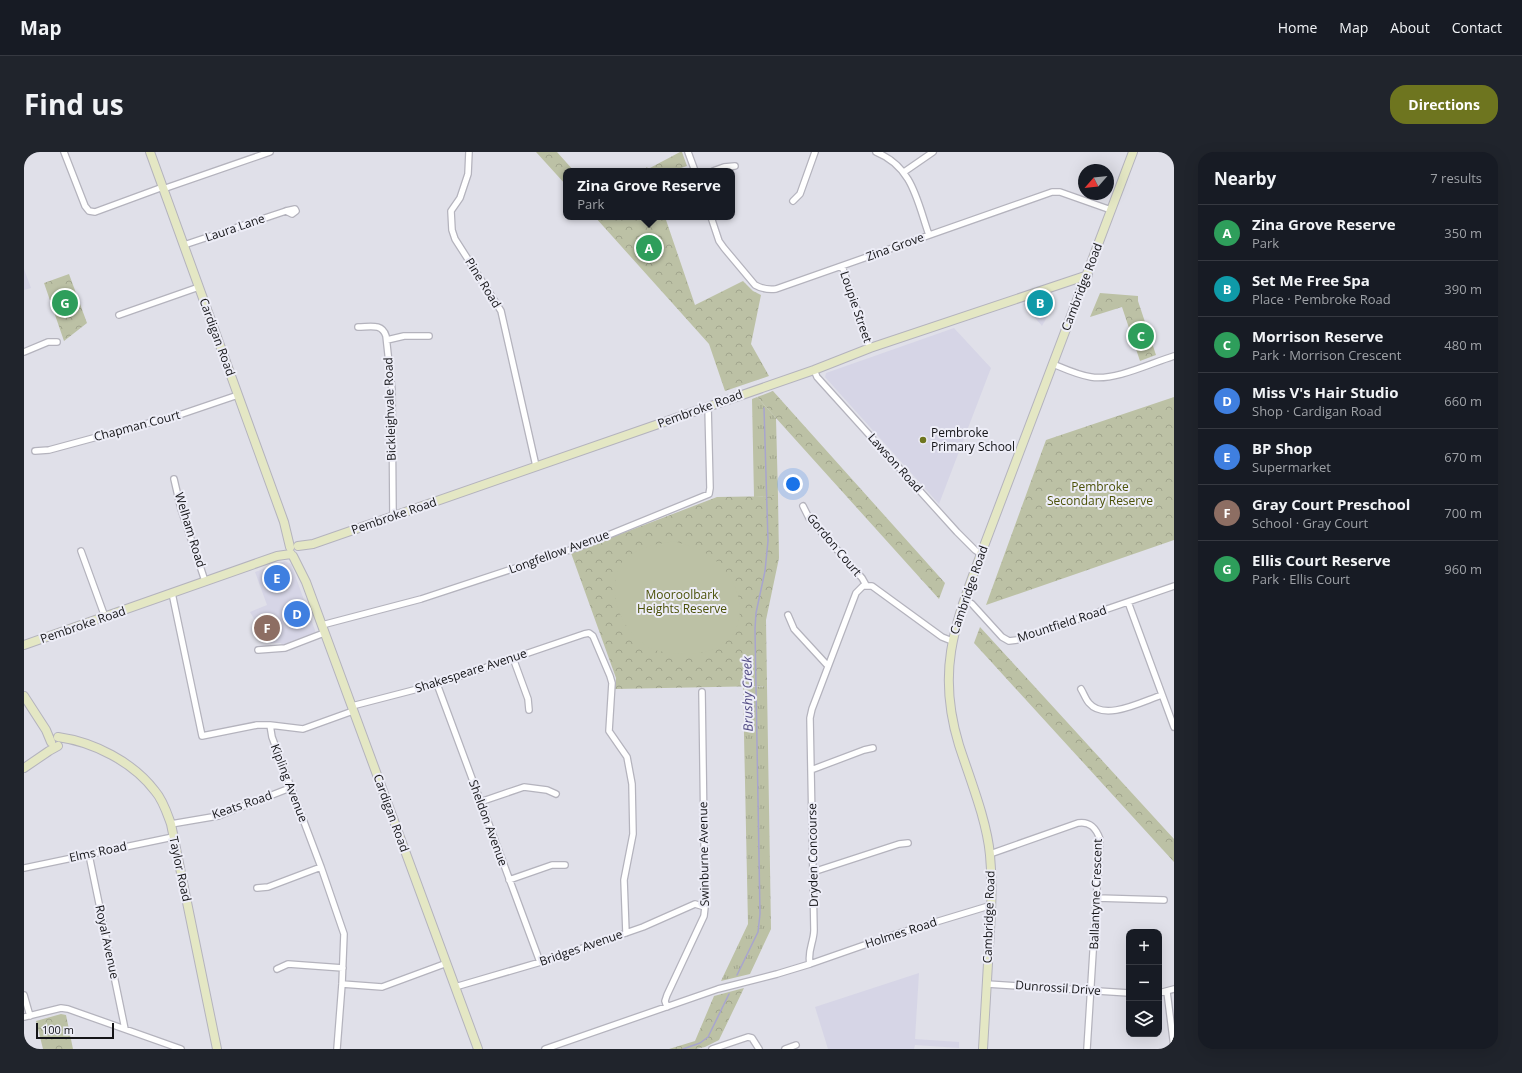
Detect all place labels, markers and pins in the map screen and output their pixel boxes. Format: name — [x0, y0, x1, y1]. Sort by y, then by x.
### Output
pin: A — [636, 233, 662, 263]
pin: G — [52, 288, 78, 318]
pin: B — [1027, 288, 1053, 318]
pin: C — [1128, 321, 1154, 351]
place label: Pembroke Primary School — [931, 424, 1015, 455]
marker: Pembroke Primary School — [918, 435, 928, 445]
pin: E — [264, 563, 290, 593]
pin: D — [284, 599, 310, 629]
pin: F — [254, 613, 280, 643]

